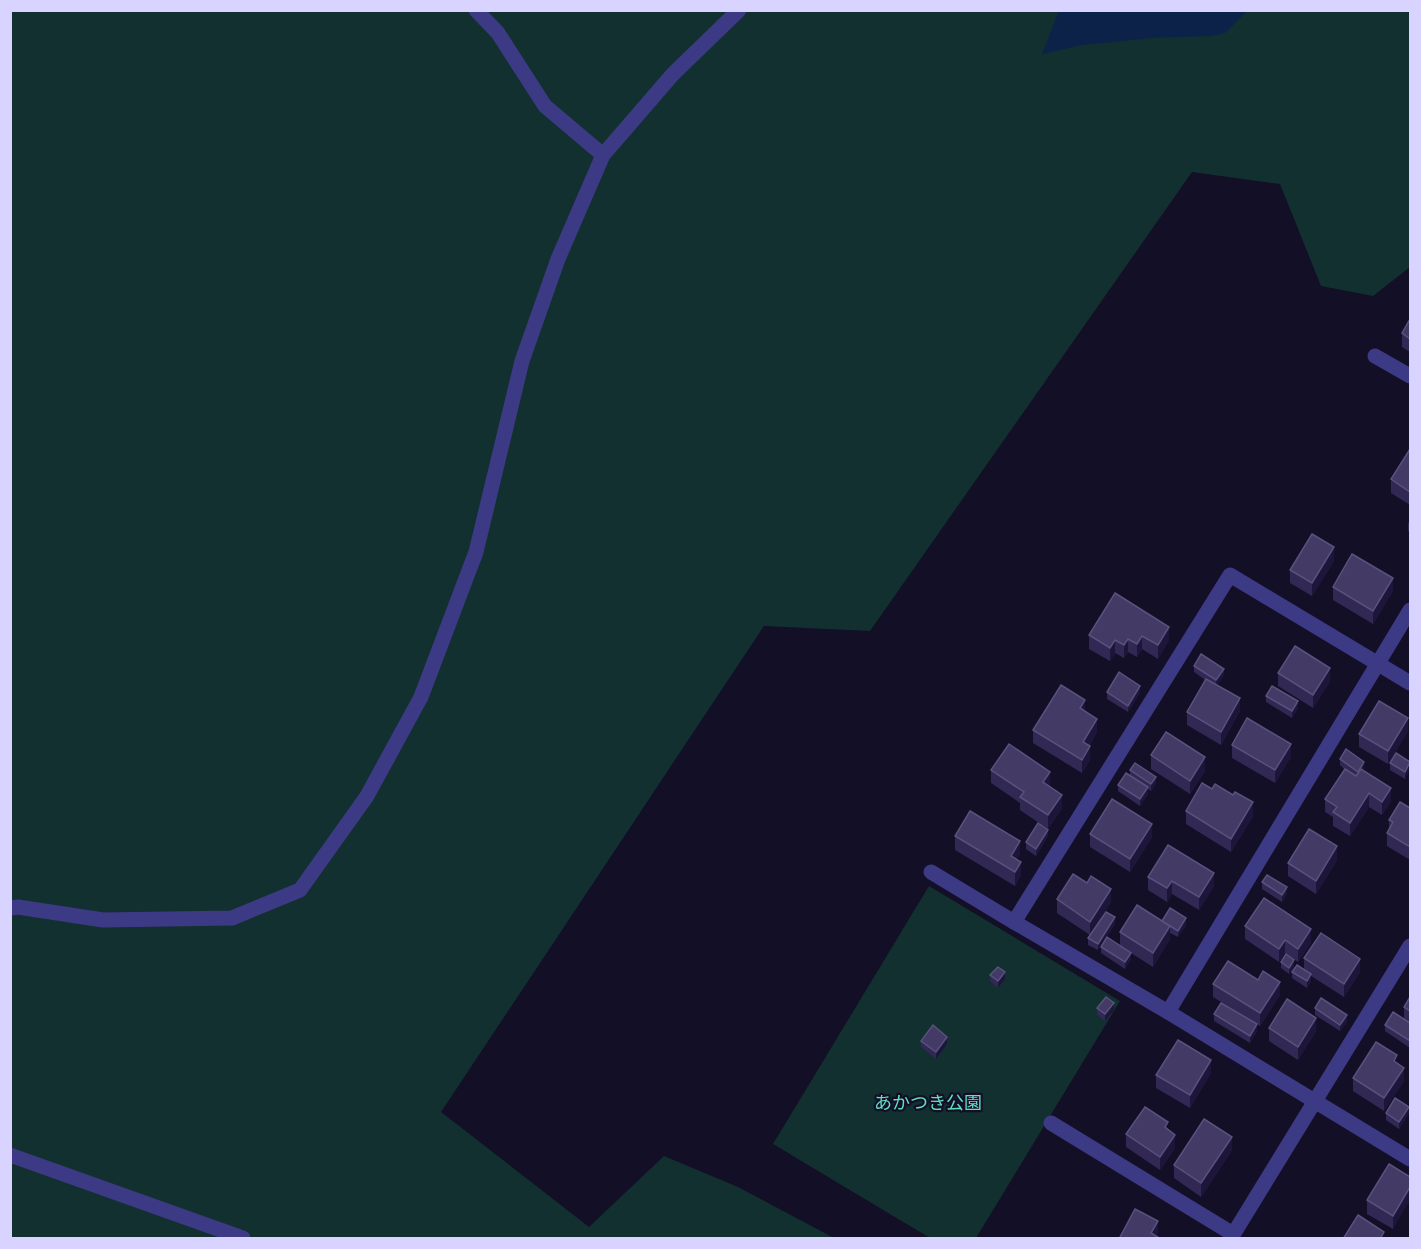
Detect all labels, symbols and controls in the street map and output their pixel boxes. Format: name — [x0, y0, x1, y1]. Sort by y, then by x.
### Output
park label: あかつき公園 — [874, 1091, 982, 1113]

